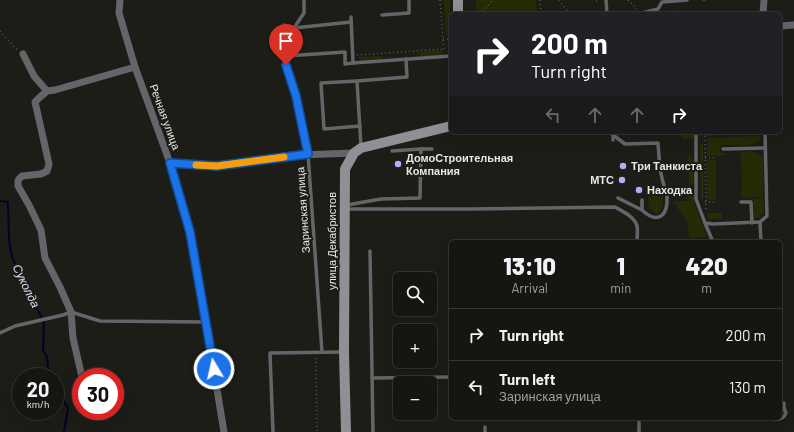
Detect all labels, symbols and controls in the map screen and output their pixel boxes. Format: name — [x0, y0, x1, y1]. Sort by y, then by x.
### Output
pin — [269, 24, 303, 65]
text: 200 m — [531, 26, 608, 60]
icon: right — [465, 28, 517, 80]
icon: arrive — [275, 30, 297, 52]
text: Turn right — [531, 60, 607, 82]
street label: Речная улица — [148, 82, 184, 152]
icon: left — [542, 104, 564, 126]
icon: ahead — [584, 104, 606, 126]
icon: ahead — [626, 104, 648, 126]
icon: right — [668, 104, 690, 126]
place label: ДомоСтроительная Компания — [406, 151, 513, 177]
marker: ДомоСтроительная Компания — [393, 159, 403, 169]
place label: Три Танкиста — [631, 159, 703, 172]
marker: Три Танкиста — [618, 161, 628, 171]
street label: Заринская улица — [293, 166, 312, 253]
place label: МТС — [590, 173, 614, 186]
marker: МТС — [617, 175, 627, 185]
place label: Находка — [647, 183, 693, 196]
marker: Находка — [634, 185, 644, 195]
street label: улица Декабристов — [325, 192, 338, 290]
text: 13:10 — [503, 251, 556, 280]
text: 1 — [617, 251, 625, 280]
text: 420 — [686, 251, 728, 280]
water label: Суколда — [9, 262, 44, 310]
map controls — [393, 272, 437, 420]
button: search — [393, 272, 437, 316]
text: Arrival — [511, 280, 548, 296]
text: min — [610, 280, 631, 296]
text: m — [701, 280, 712, 296]
button: + — [393, 324, 437, 368]
icon: right — [465, 324, 487, 346]
text: Turn right — [499, 326, 564, 344]
text: 200 m — [726, 326, 766, 344]
position arrow — [193, 348, 235, 390]
speed limit sign: 30 — [72, 368, 124, 420]
text: Turn left — [499, 370, 555, 388]
button: − — [393, 376, 437, 420]
icon: left — [465, 376, 487, 398]
text: 20 — [27, 377, 49, 401]
text: 130 m — [729, 378, 766, 396]
text: Заринская улица — [499, 388, 601, 404]
text: km/h — [27, 398, 49, 410]

